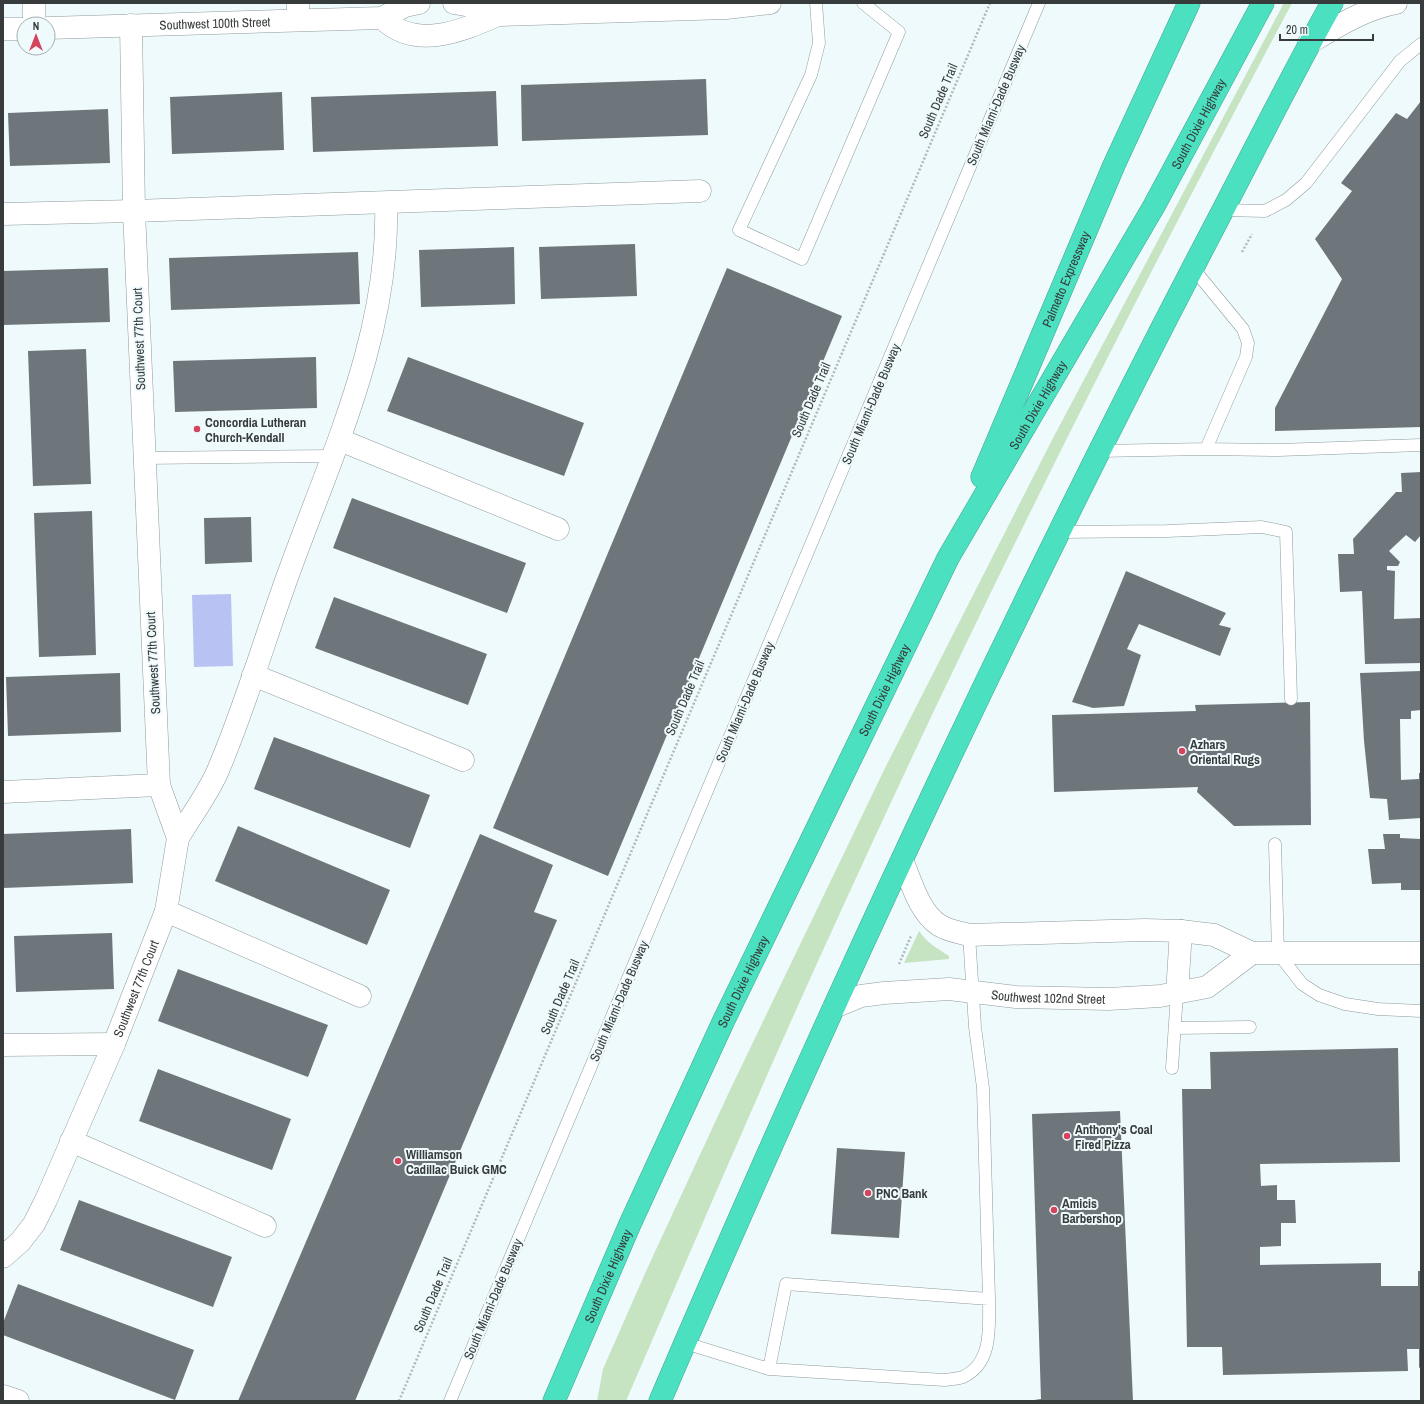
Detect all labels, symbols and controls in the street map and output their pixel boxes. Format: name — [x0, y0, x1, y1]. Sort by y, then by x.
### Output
street label: Southwest 100th Street — [159, 13, 271, 33]
north arrow — [16, 16, 56, 56]
scale bar — [1280, 16, 1373, 42]
text: N — [33, 19, 39, 33]
text: 20 m — [1286, 22, 1308, 38]
street label: South Miami-Dade Busway — [963, 41, 1029, 168]
street label: South Dade Trail — [915, 61, 961, 141]
street label: South Dixie Highway — [1167, 75, 1230, 172]
street label: Palmetto Expressway — [1038, 228, 1094, 330]
street label: Southwest 77th Court — [129, 287, 149, 391]
street label: South Miami-Dade Busway — [838, 340, 904, 467]
street label: South Dixie Highway — [1005, 357, 1071, 453]
street label: South Dade Trail — [788, 360, 834, 440]
place label: Concordia Lutheran Church-Kendall — [205, 414, 306, 446]
marker: Concordia Lutheran Church-Kendall — [192, 424, 202, 434]
street label: Southwest 77th Court — [142, 611, 164, 715]
street label: South Miami-Dade Busway — [712, 638, 778, 765]
street label: South Dixie Highway — [854, 641, 914, 739]
street label: South Dade Trail — [662, 658, 708, 738]
place label: Azhars Oriental Rugs — [1190, 736, 1260, 768]
marker: Azhars Oriental Rugs — [1177, 746, 1187, 756]
street label: South Dixie Highway — [713, 932, 772, 1030]
street label: South Miami-Dade Busway — [586, 937, 652, 1064]
street label: Southwest 77th Court — [109, 938, 162, 1039]
street label: South Dade Trail — [537, 957, 583, 1037]
street label: Southwest 102nd Street — [990, 986, 1105, 1007]
place label: Anthony's Coal Fired Pizza — [1075, 1121, 1153, 1153]
marker: Anthony's Coal Fired Pizza — [1062, 1131, 1072, 1141]
place label: Williamson Cadillac Buick GMC — [406, 1146, 507, 1178]
marker: Williamson Cadillac Buick GMC — [393, 1156, 403, 1166]
place label: PNC Bank — [876, 1185, 928, 1202]
marker: PNC Bank — [863, 1188, 873, 1198]
place label: Amicis Barbershop — [1062, 1195, 1122, 1227]
marker: Amicis Barbershop — [1049, 1205, 1059, 1215]
street label: South Dixie Highway — [580, 1226, 636, 1325]
street label: South Miami-Dade Busway — [460, 1235, 526, 1362]
street label: South Dade Trail — [410, 1255, 456, 1335]

